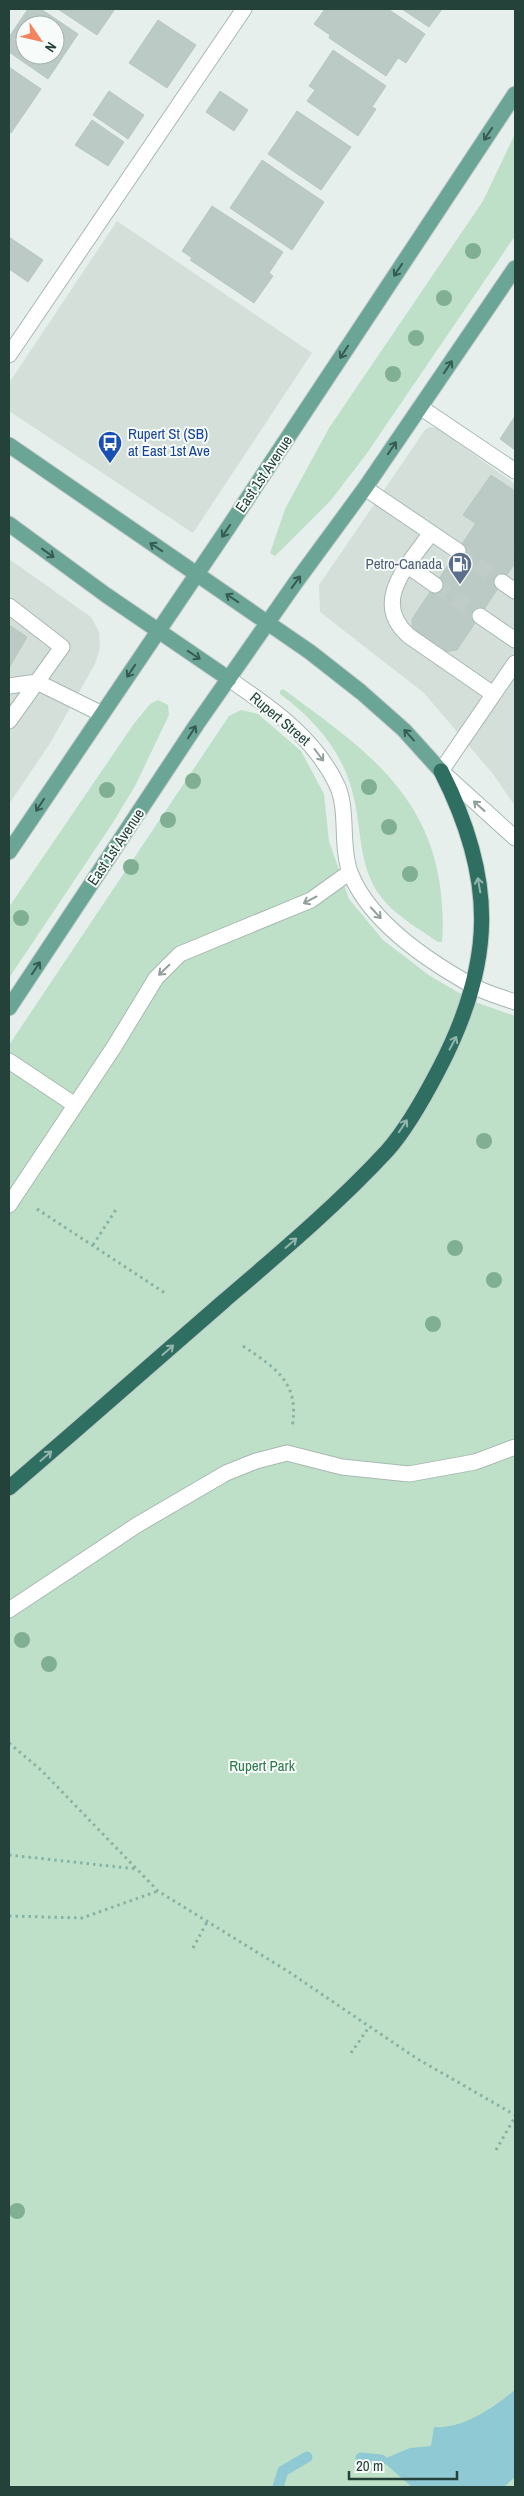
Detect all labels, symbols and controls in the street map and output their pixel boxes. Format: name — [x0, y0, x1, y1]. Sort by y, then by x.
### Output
north arrow — [15, 15, 65, 65]
text: N — [41, 39, 61, 56]
one-way arrow — [483, 127, 493, 141]
one-way arrow — [393, 262, 403, 276]
one-way arrow — [339, 344, 349, 358]
one-way arrow — [443, 360, 453, 374]
place label: Rupert St (SB) at East 1st Ave — [128, 423, 210, 461]
bus stop icon: Rupert St (SB) at East 1st Ave — [97, 430, 123, 464]
street label: East 1st Avenue — [230, 431, 297, 516]
one-way arrow — [387, 441, 397, 455]
one-way arrow — [221, 524, 231, 538]
one-way arrow — [150, 542, 164, 552]
one-way arrow — [41, 548, 55, 558]
fuel station icon: Petro-Canada — [447, 551, 473, 585]
place label: Petro-Canada — [365, 553, 442, 574]
one-way arrow — [291, 575, 301, 589]
one-way arrow — [226, 593, 240, 603]
one-way arrow — [187, 649, 201, 660]
one-way arrow — [126, 663, 136, 677]
street label: Rupert Street — [246, 687, 316, 751]
one-way arrow — [187, 725, 197, 739]
one-way arrow — [403, 729, 415, 742]
one-way arrow — [314, 748, 325, 761]
one-way arrow — [35, 798, 45, 812]
one-way arrow — [473, 800, 486, 812]
street label: East 1st Avenue — [82, 804, 149, 889]
one-way arrow — [474, 877, 484, 893]
one-way arrow — [302, 895, 317, 905]
one-way arrow — [370, 907, 382, 920]
one-way arrow — [31, 961, 41, 975]
one-way arrow — [158, 964, 171, 976]
one-way arrow — [448, 1035, 458, 1050]
one-way arrow — [398, 1120, 408, 1134]
one-way arrow — [284, 1238, 297, 1249]
one-way arrow — [162, 1344, 175, 1355]
one-way arrow — [39, 1450, 52, 1462]
park label: Rupert Park — [229, 1755, 296, 1776]
scale bar — [349, 2448, 456, 2480]
text: 20 m — [356, 2455, 383, 2476]

